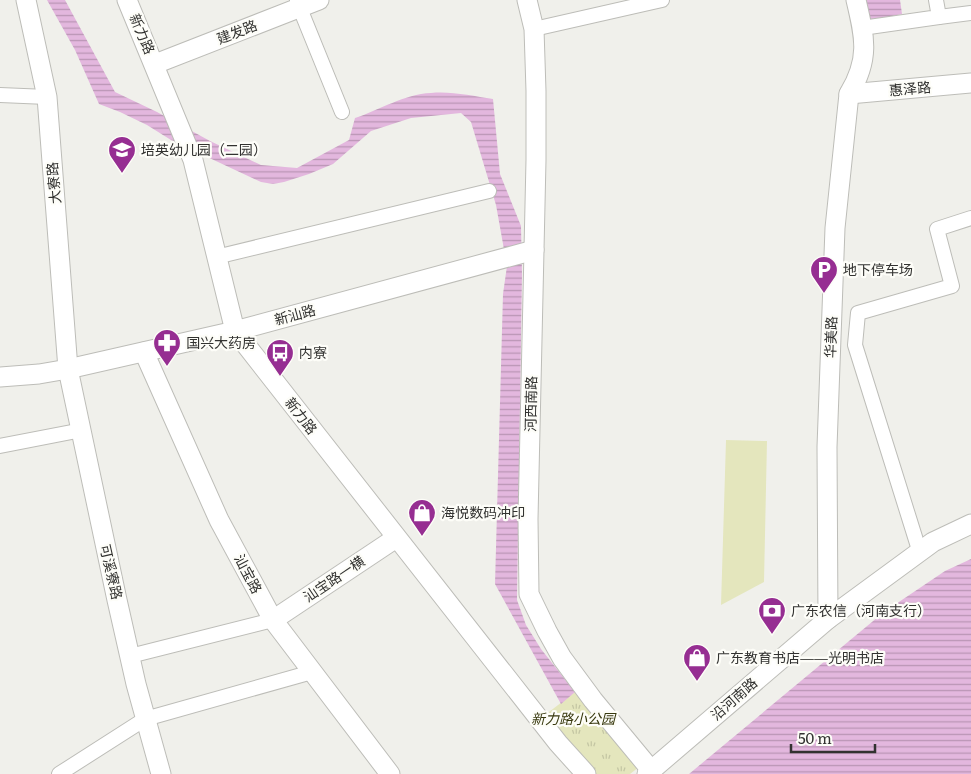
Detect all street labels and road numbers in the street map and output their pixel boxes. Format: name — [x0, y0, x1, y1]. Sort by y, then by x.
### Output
street label: 新力路 — [126, 10, 160, 57]
street label: 建发路 — [213, 14, 260, 48]
street label: 惠泽路 — [888, 76, 932, 100]
street label: 大寮路 — [41, 161, 65, 205]
street label: 新汕路 — [272, 299, 318, 329]
street label: 华美路 — [819, 316, 841, 358]
street label: 河西南路 — [520, 376, 540, 432]
street label: 新力路 — [281, 393, 323, 438]
street label: 可溪寮路 — [96, 542, 128, 601]
street label: 汕宝路 — [230, 550, 268, 597]
street label: 汕宝路一横 — [299, 550, 369, 606]
street label: 沿河南路 — [706, 672, 761, 724]

